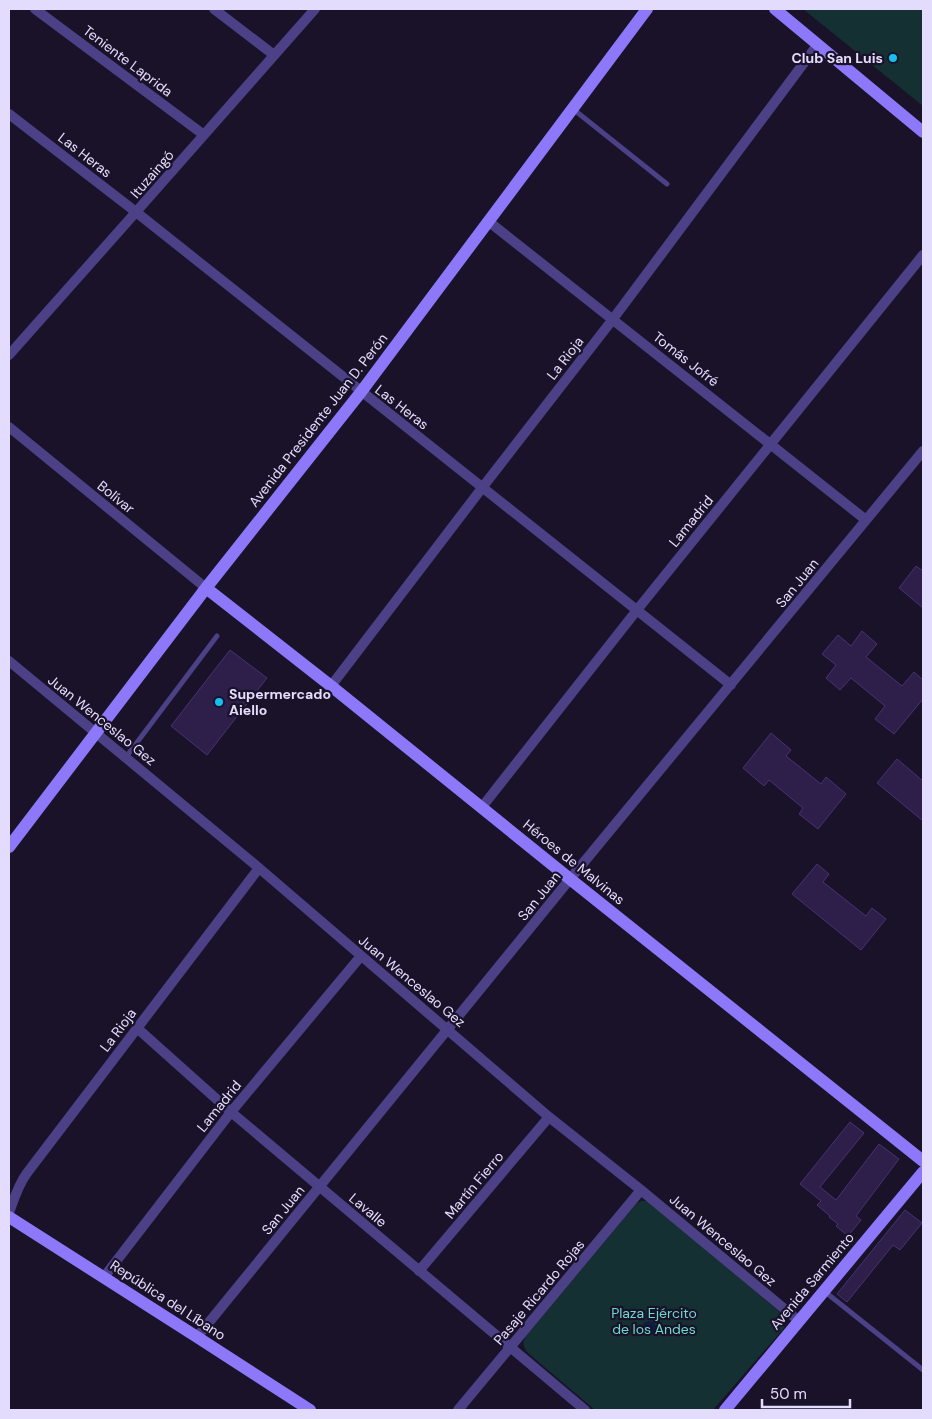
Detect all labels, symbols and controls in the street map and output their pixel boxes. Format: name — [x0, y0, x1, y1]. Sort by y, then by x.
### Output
street label: Teniente Laprida — [80, 21, 176, 101]
place label: Club San Luis — [792, 49, 883, 67]
marker: Club San Luis — [887, 52, 899, 64]
street label: Las Heras — [55, 128, 115, 182]
street label: Ituzaingó — [126, 146, 178, 202]
street label: Tomás Jofré — [649, 328, 723, 390]
street label: Avenida Presidente Juan D. Perón — [245, 330, 391, 510]
street label: La Rioja — [543, 333, 587, 383]
street label: Las Heras — [372, 380, 432, 434]
street label: Bolívar — [94, 477, 138, 517]
street label: Lamadrid — [665, 492, 717, 550]
street label: San Juan — [772, 555, 822, 611]
street label: Juan Wenceslao Gez — [44, 671, 160, 769]
place label: Supermercado Aiello — [229, 685, 331, 719]
marker: Supermercado Aiello — [213, 696, 225, 708]
street label: Héroes de Malvinas — [519, 815, 629, 909]
street label: San Juan — [514, 868, 564, 924]
street label: Juan Wenceslao Gez — [355, 931, 469, 1031]
street label: La Rioja — [96, 1005, 140, 1055]
street label: Lamadrid — [193, 1077, 245, 1135]
street label: Martín Fierro — [441, 1148, 507, 1222]
street label: San Juan — [258, 1182, 308, 1238]
street label: Lavalle — [346, 1189, 391, 1231]
street label: Juan Wenceslao Gez — [666, 1190, 780, 1290]
street label: Avenida Sarmiento — [766, 1229, 858, 1333]
street label: Pasaje Ricardo Rojas — [490, 1236, 588, 1348]
street label: República del Líbano — [107, 1256, 229, 1344]
park label: Plaza Ejército de los Andes — [611, 1304, 697, 1338]
scale bar — [762, 1376, 850, 1408]
text: 50 m — [770, 1384, 807, 1404]

